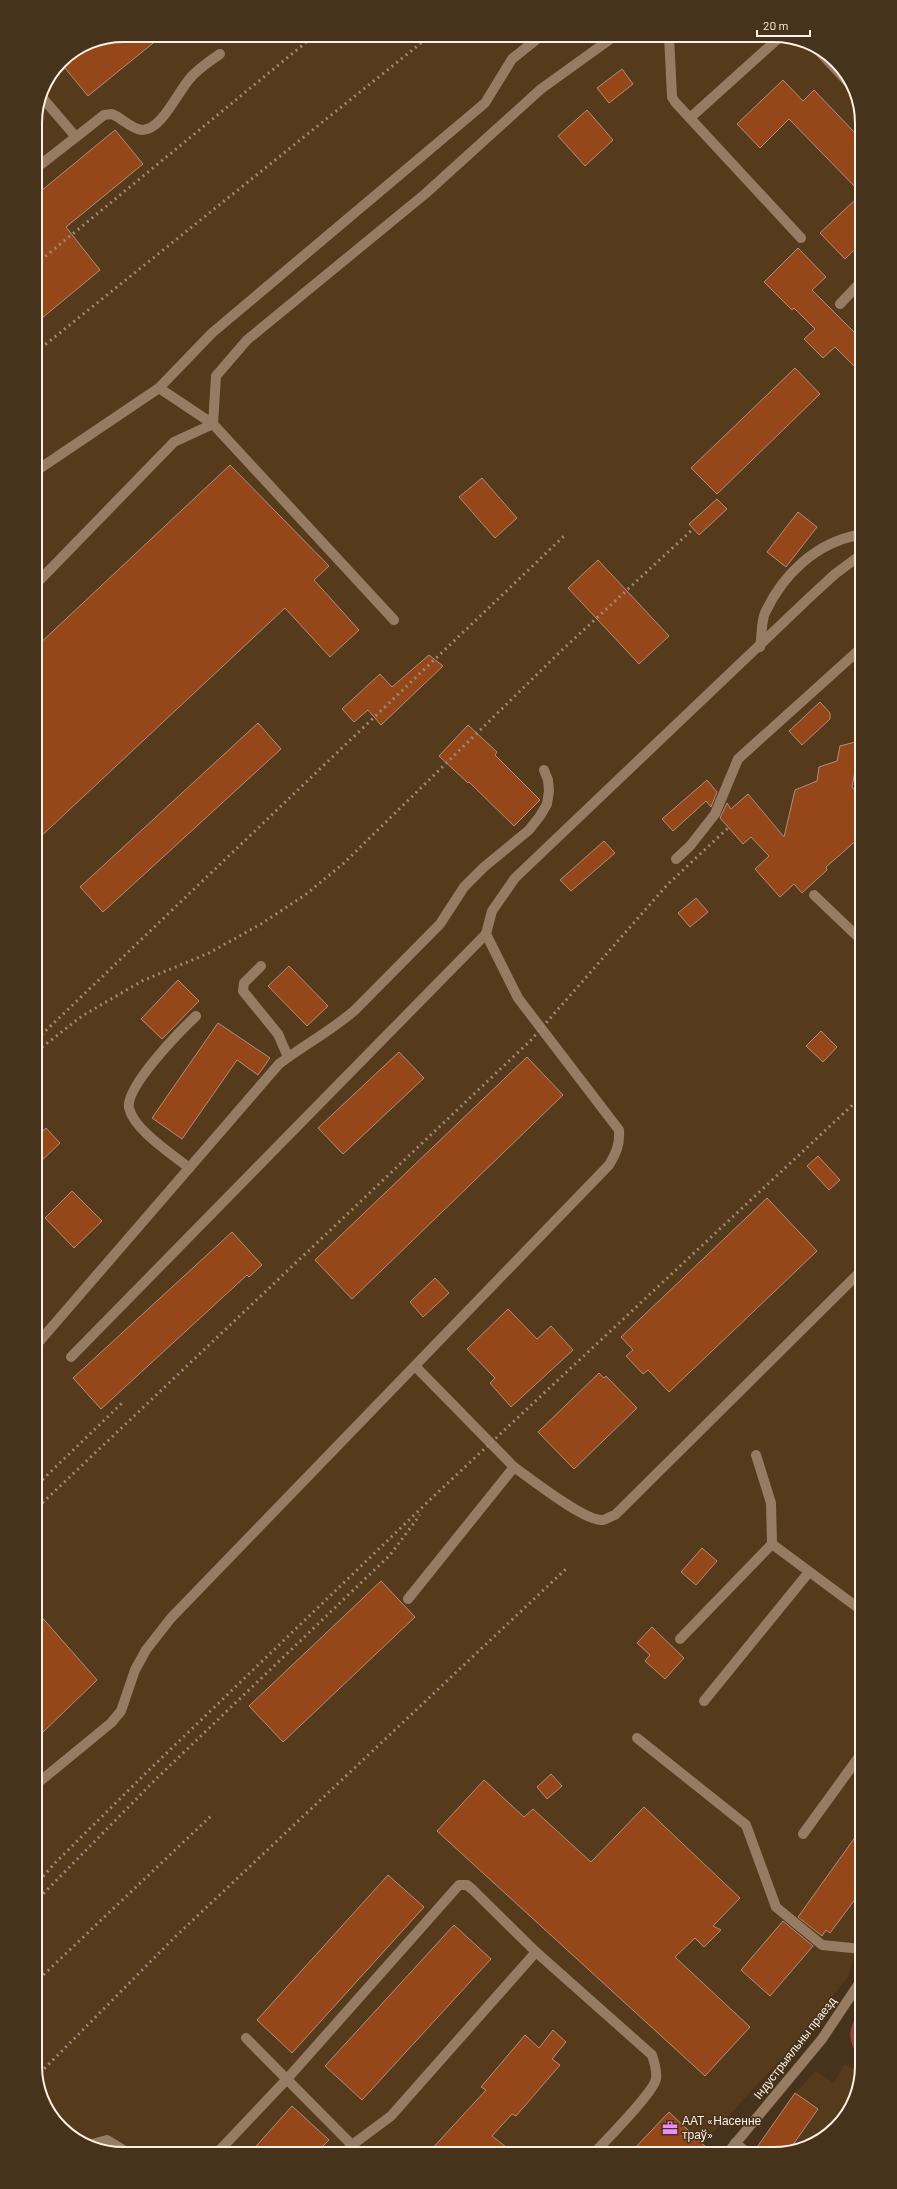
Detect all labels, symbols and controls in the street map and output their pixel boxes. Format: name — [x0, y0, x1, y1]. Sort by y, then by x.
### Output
scale bar — [757, 12, 810, 38]
text: 20 m — [763, 18, 789, 32]
street label: Індустрыяльны праезд — [750, 1994, 839, 2102]
place label: ААТ «Насенне траў» — [682, 2113, 762, 2142]
office icon: ААТ «Насенне траў» — [661, 2119, 679, 2137]

